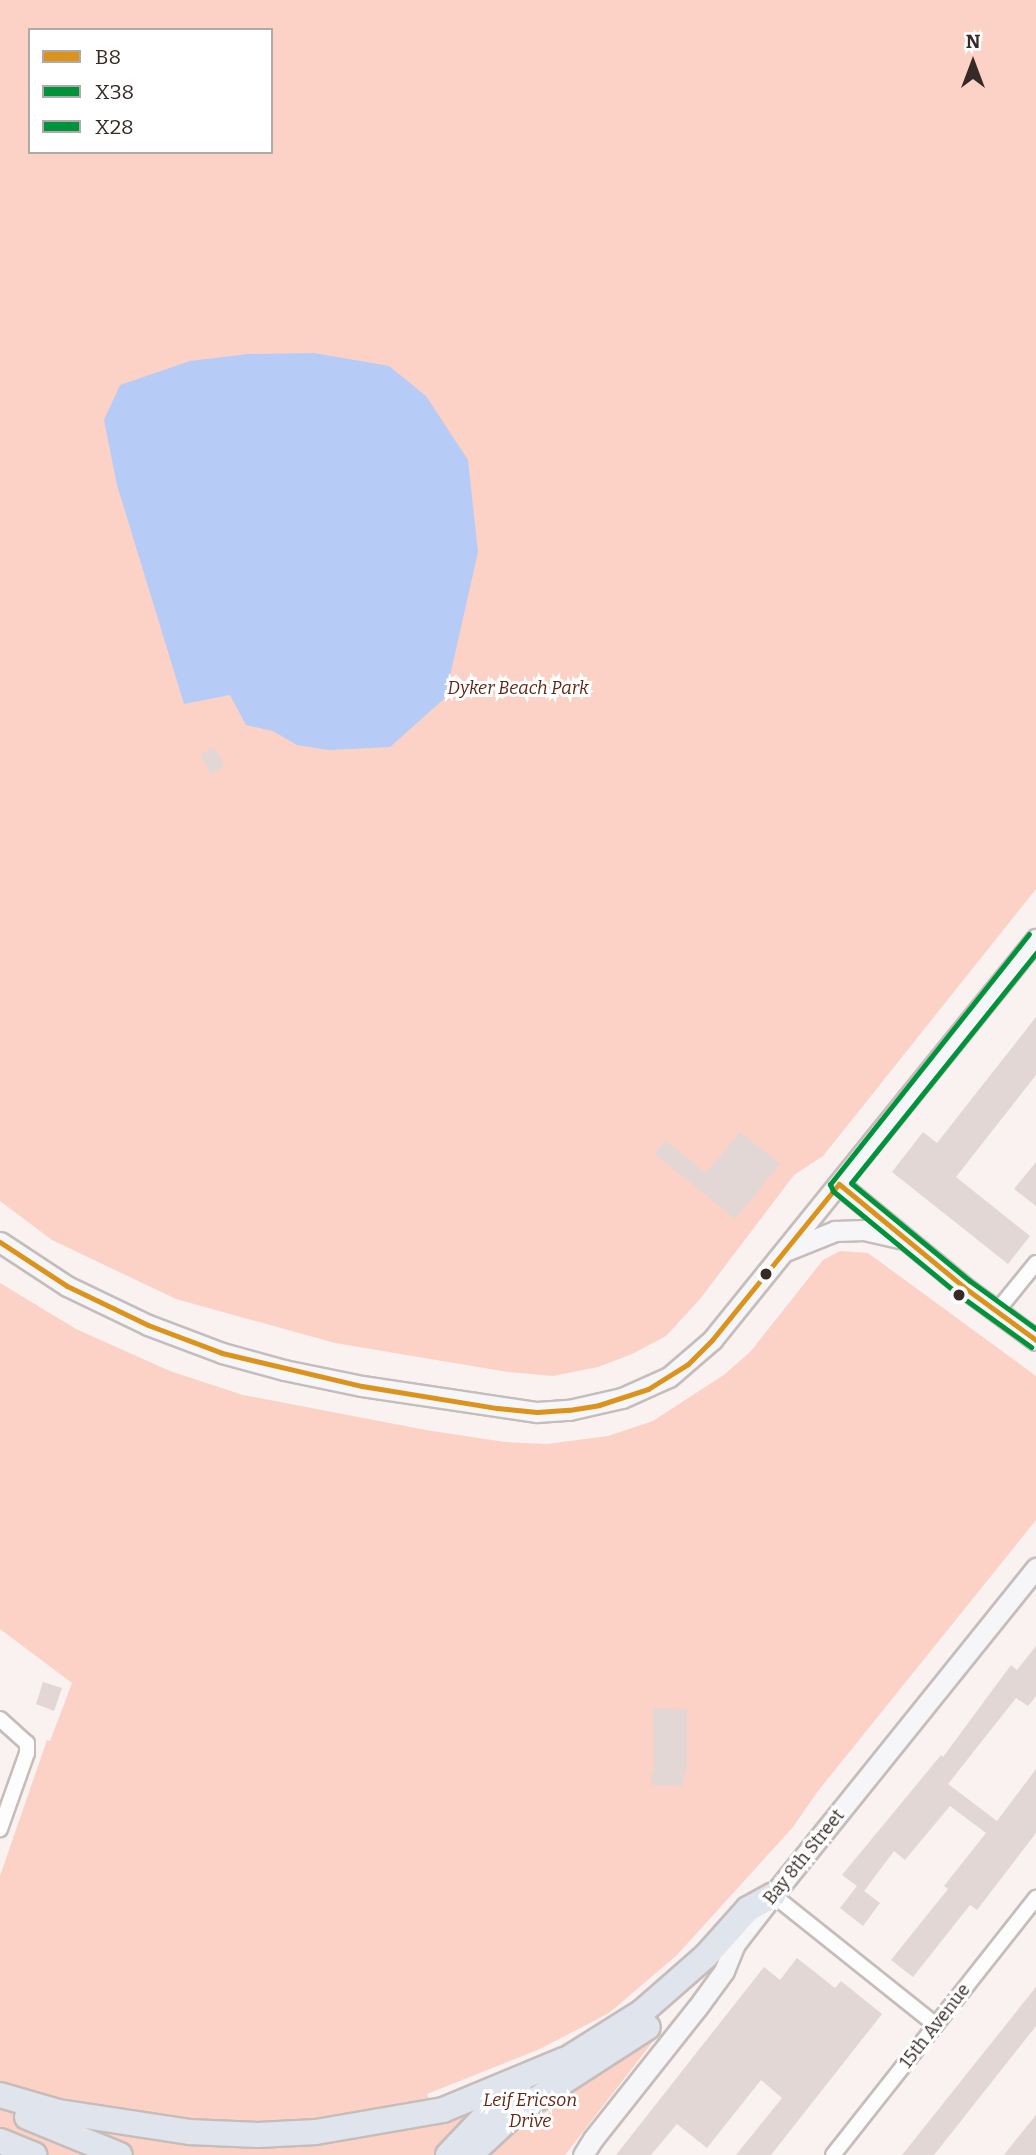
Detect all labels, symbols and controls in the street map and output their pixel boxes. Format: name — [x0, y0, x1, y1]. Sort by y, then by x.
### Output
legend — [28, 28, 273, 154]
north arrow — [938, 28, 1008, 98]
text: N — [966, 30, 980, 53]
text: B8 — [95, 44, 121, 70]
text: X38 — [95, 79, 134, 105]
text: X28 — [95, 114, 134, 140]
park label: Dyker Beach Park — [447, 677, 589, 699]
unlabelled marker — [759, 1267, 773, 1281]
unlabelled marker — [952, 1288, 966, 1302]
street label: Bay 8th Street — [759, 1805, 849, 1909]
street label: 15th Avenue — [895, 1979, 975, 2073]
park label: Leif Ericson Drive — [483, 2090, 577, 2132]

